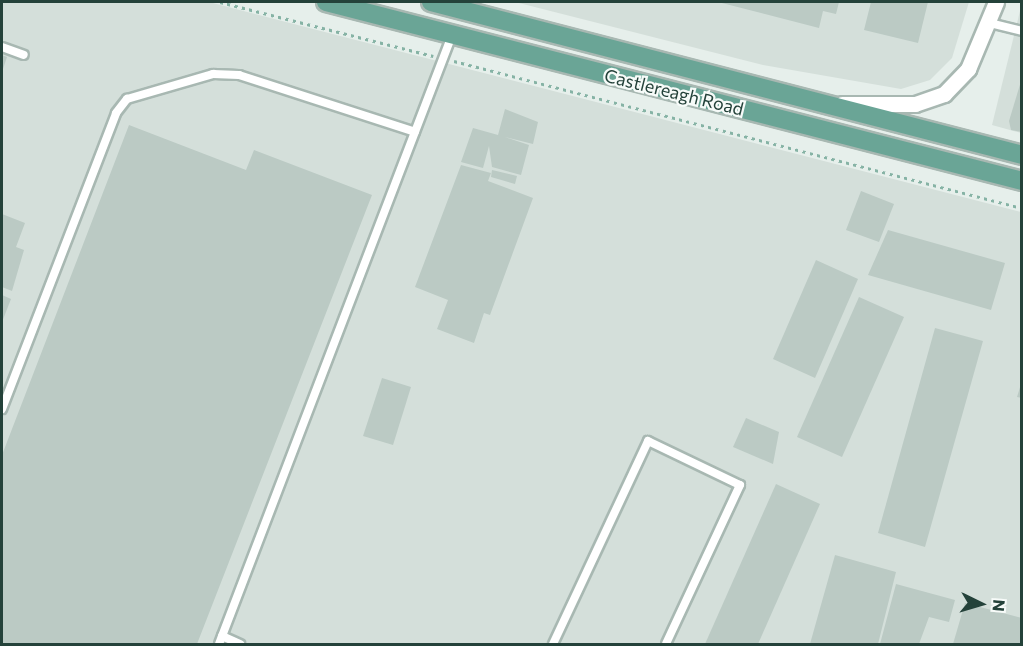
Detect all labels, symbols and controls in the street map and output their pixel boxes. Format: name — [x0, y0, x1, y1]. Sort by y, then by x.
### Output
street label: Castlereagh Road — [602, 64, 746, 120]
north arrow — [951, 574, 1011, 634]
text: N — [989, 599, 1009, 612]

